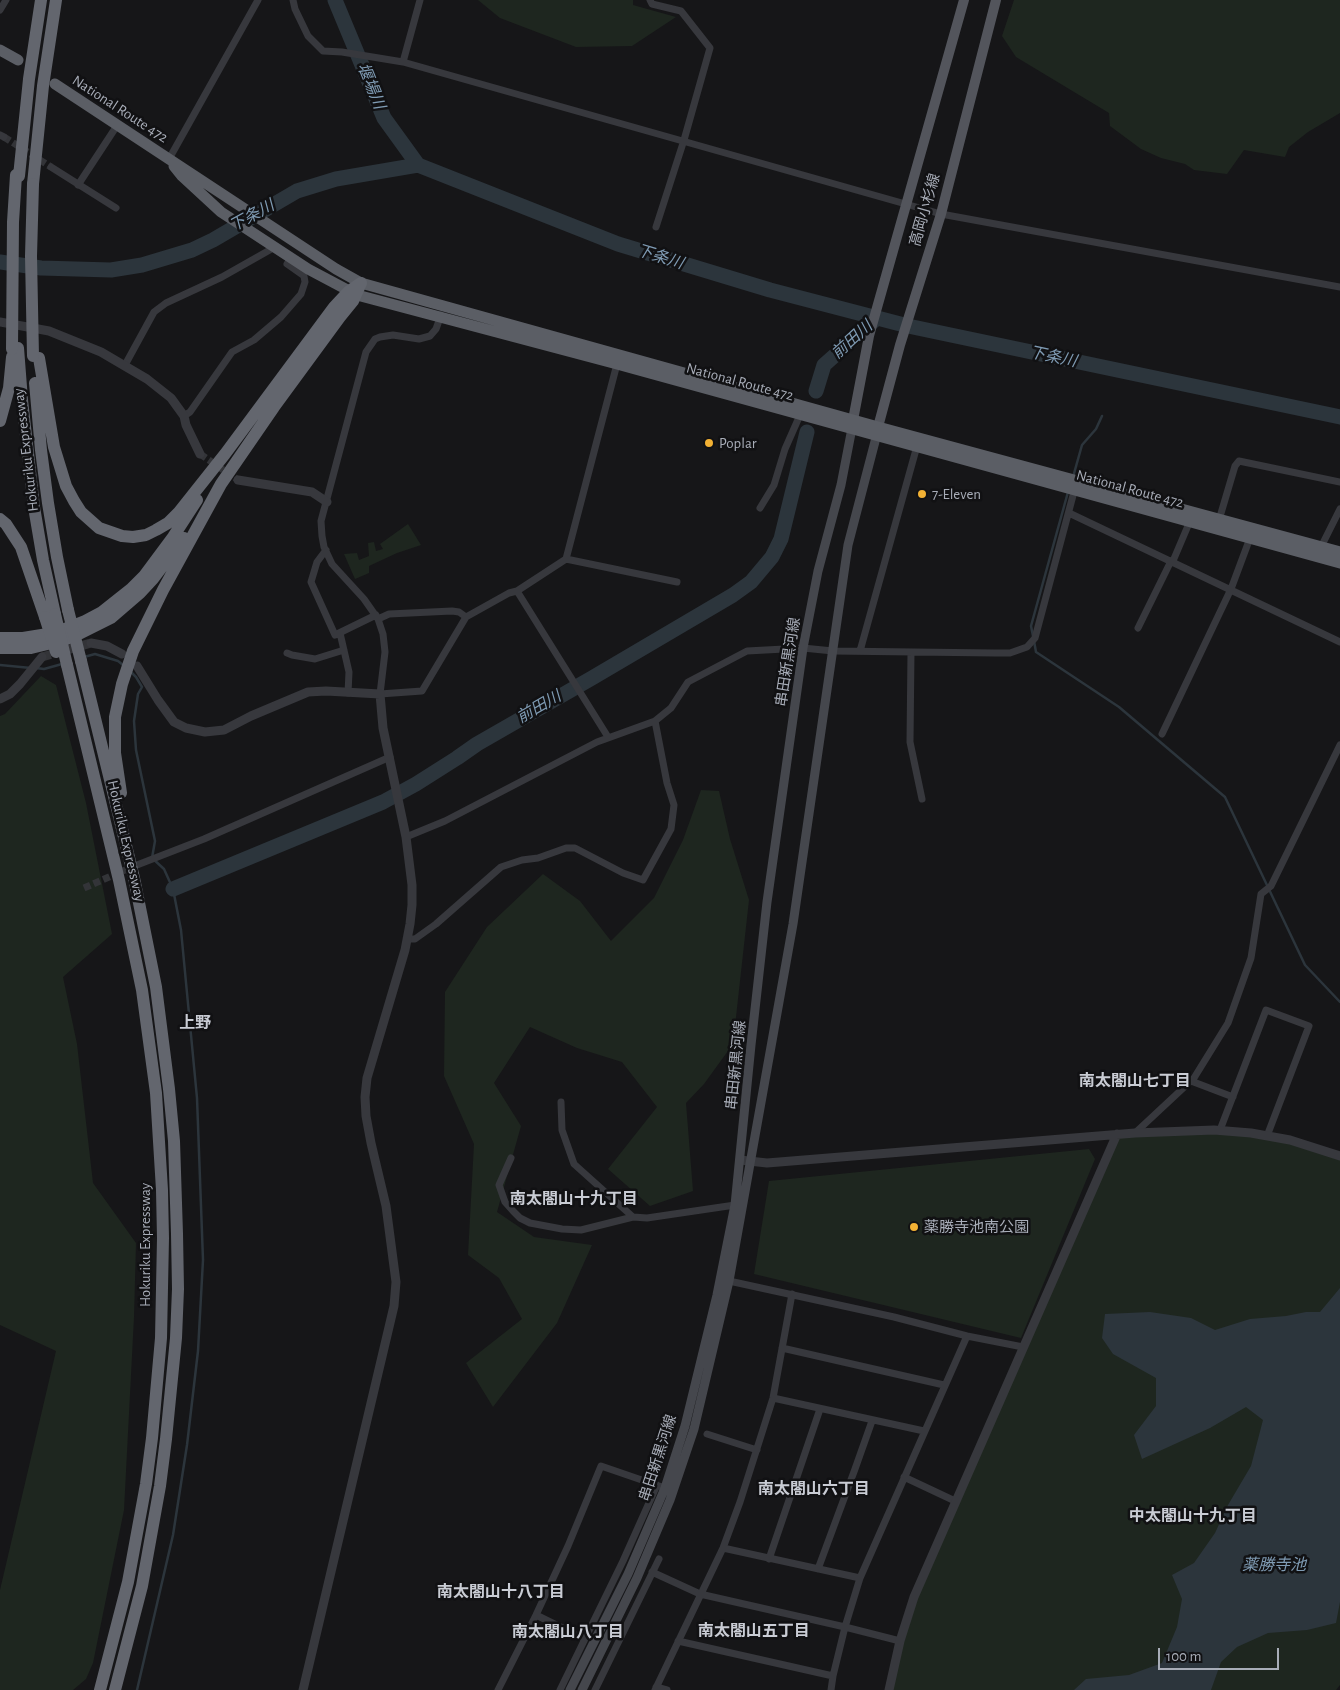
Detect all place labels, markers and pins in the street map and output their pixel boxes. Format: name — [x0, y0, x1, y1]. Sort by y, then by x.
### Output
place label: Poplar — [719, 434, 756, 452]
marker: Poplar — [703, 437, 715, 449]
place label: 7-Eleven — [932, 485, 981, 503]
marker: 7-Eleven — [916, 488, 928, 500]
place label: 薬勝寺池南公園 — [924, 1218, 1029, 1236]
marker: 薬勝寺池南公園 — [908, 1221, 920, 1233]

